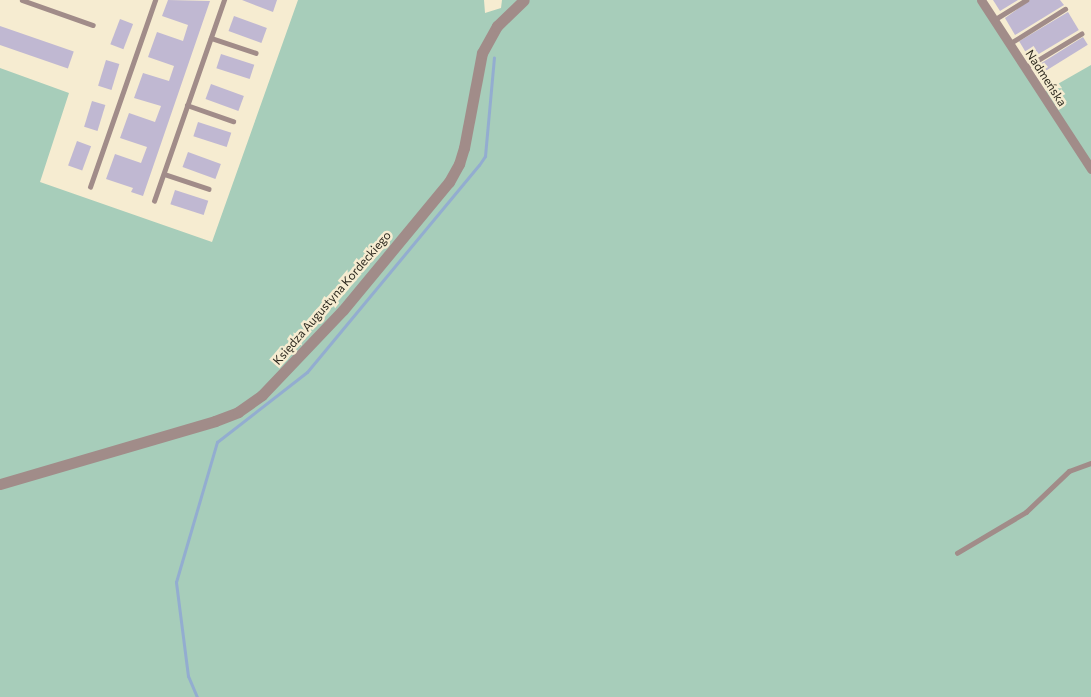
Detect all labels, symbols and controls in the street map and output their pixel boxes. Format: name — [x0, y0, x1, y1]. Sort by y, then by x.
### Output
street label: Nadmeńska — [1022, 47, 1070, 109]
street label: Księdza Augustyna Kordeckiego — [270, 228, 394, 368]

